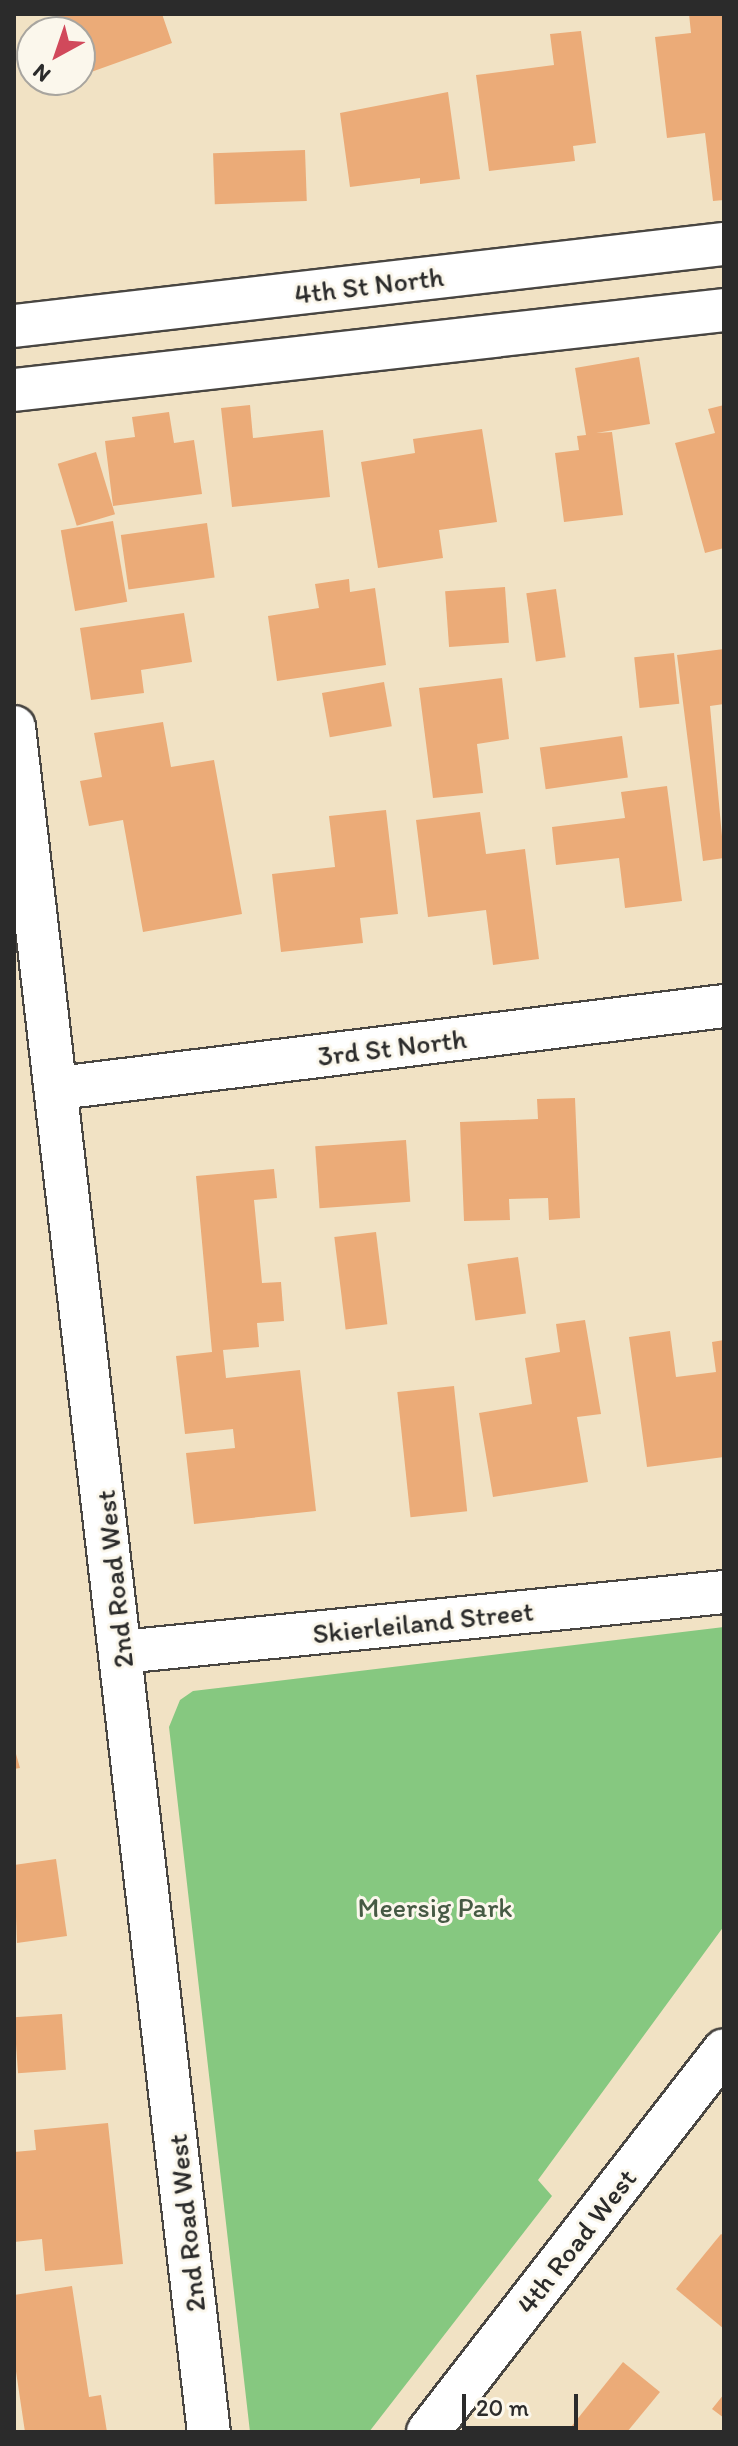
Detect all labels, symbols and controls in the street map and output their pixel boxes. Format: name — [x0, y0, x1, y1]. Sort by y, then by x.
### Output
north arrow — [16, 16, 96, 96]
text: N — [27, 58, 56, 88]
street label: 4th St North — [292, 259, 446, 311]
street label: 3rd St North — [316, 1021, 468, 1073]
street label: 2nd Road West — [88, 1489, 140, 1669]
street label: Skierleiland Street — [311, 1594, 535, 1650]
park label: Meersig Park — [357, 1890, 513, 1924]
street label: 2nd Road West — [160, 2133, 212, 2313]
street label: 4th Road West — [509, 2162, 643, 2320]
scale bar — [466, 2378, 582, 2428]
text: 20 m — [476, 2393, 529, 2422]

